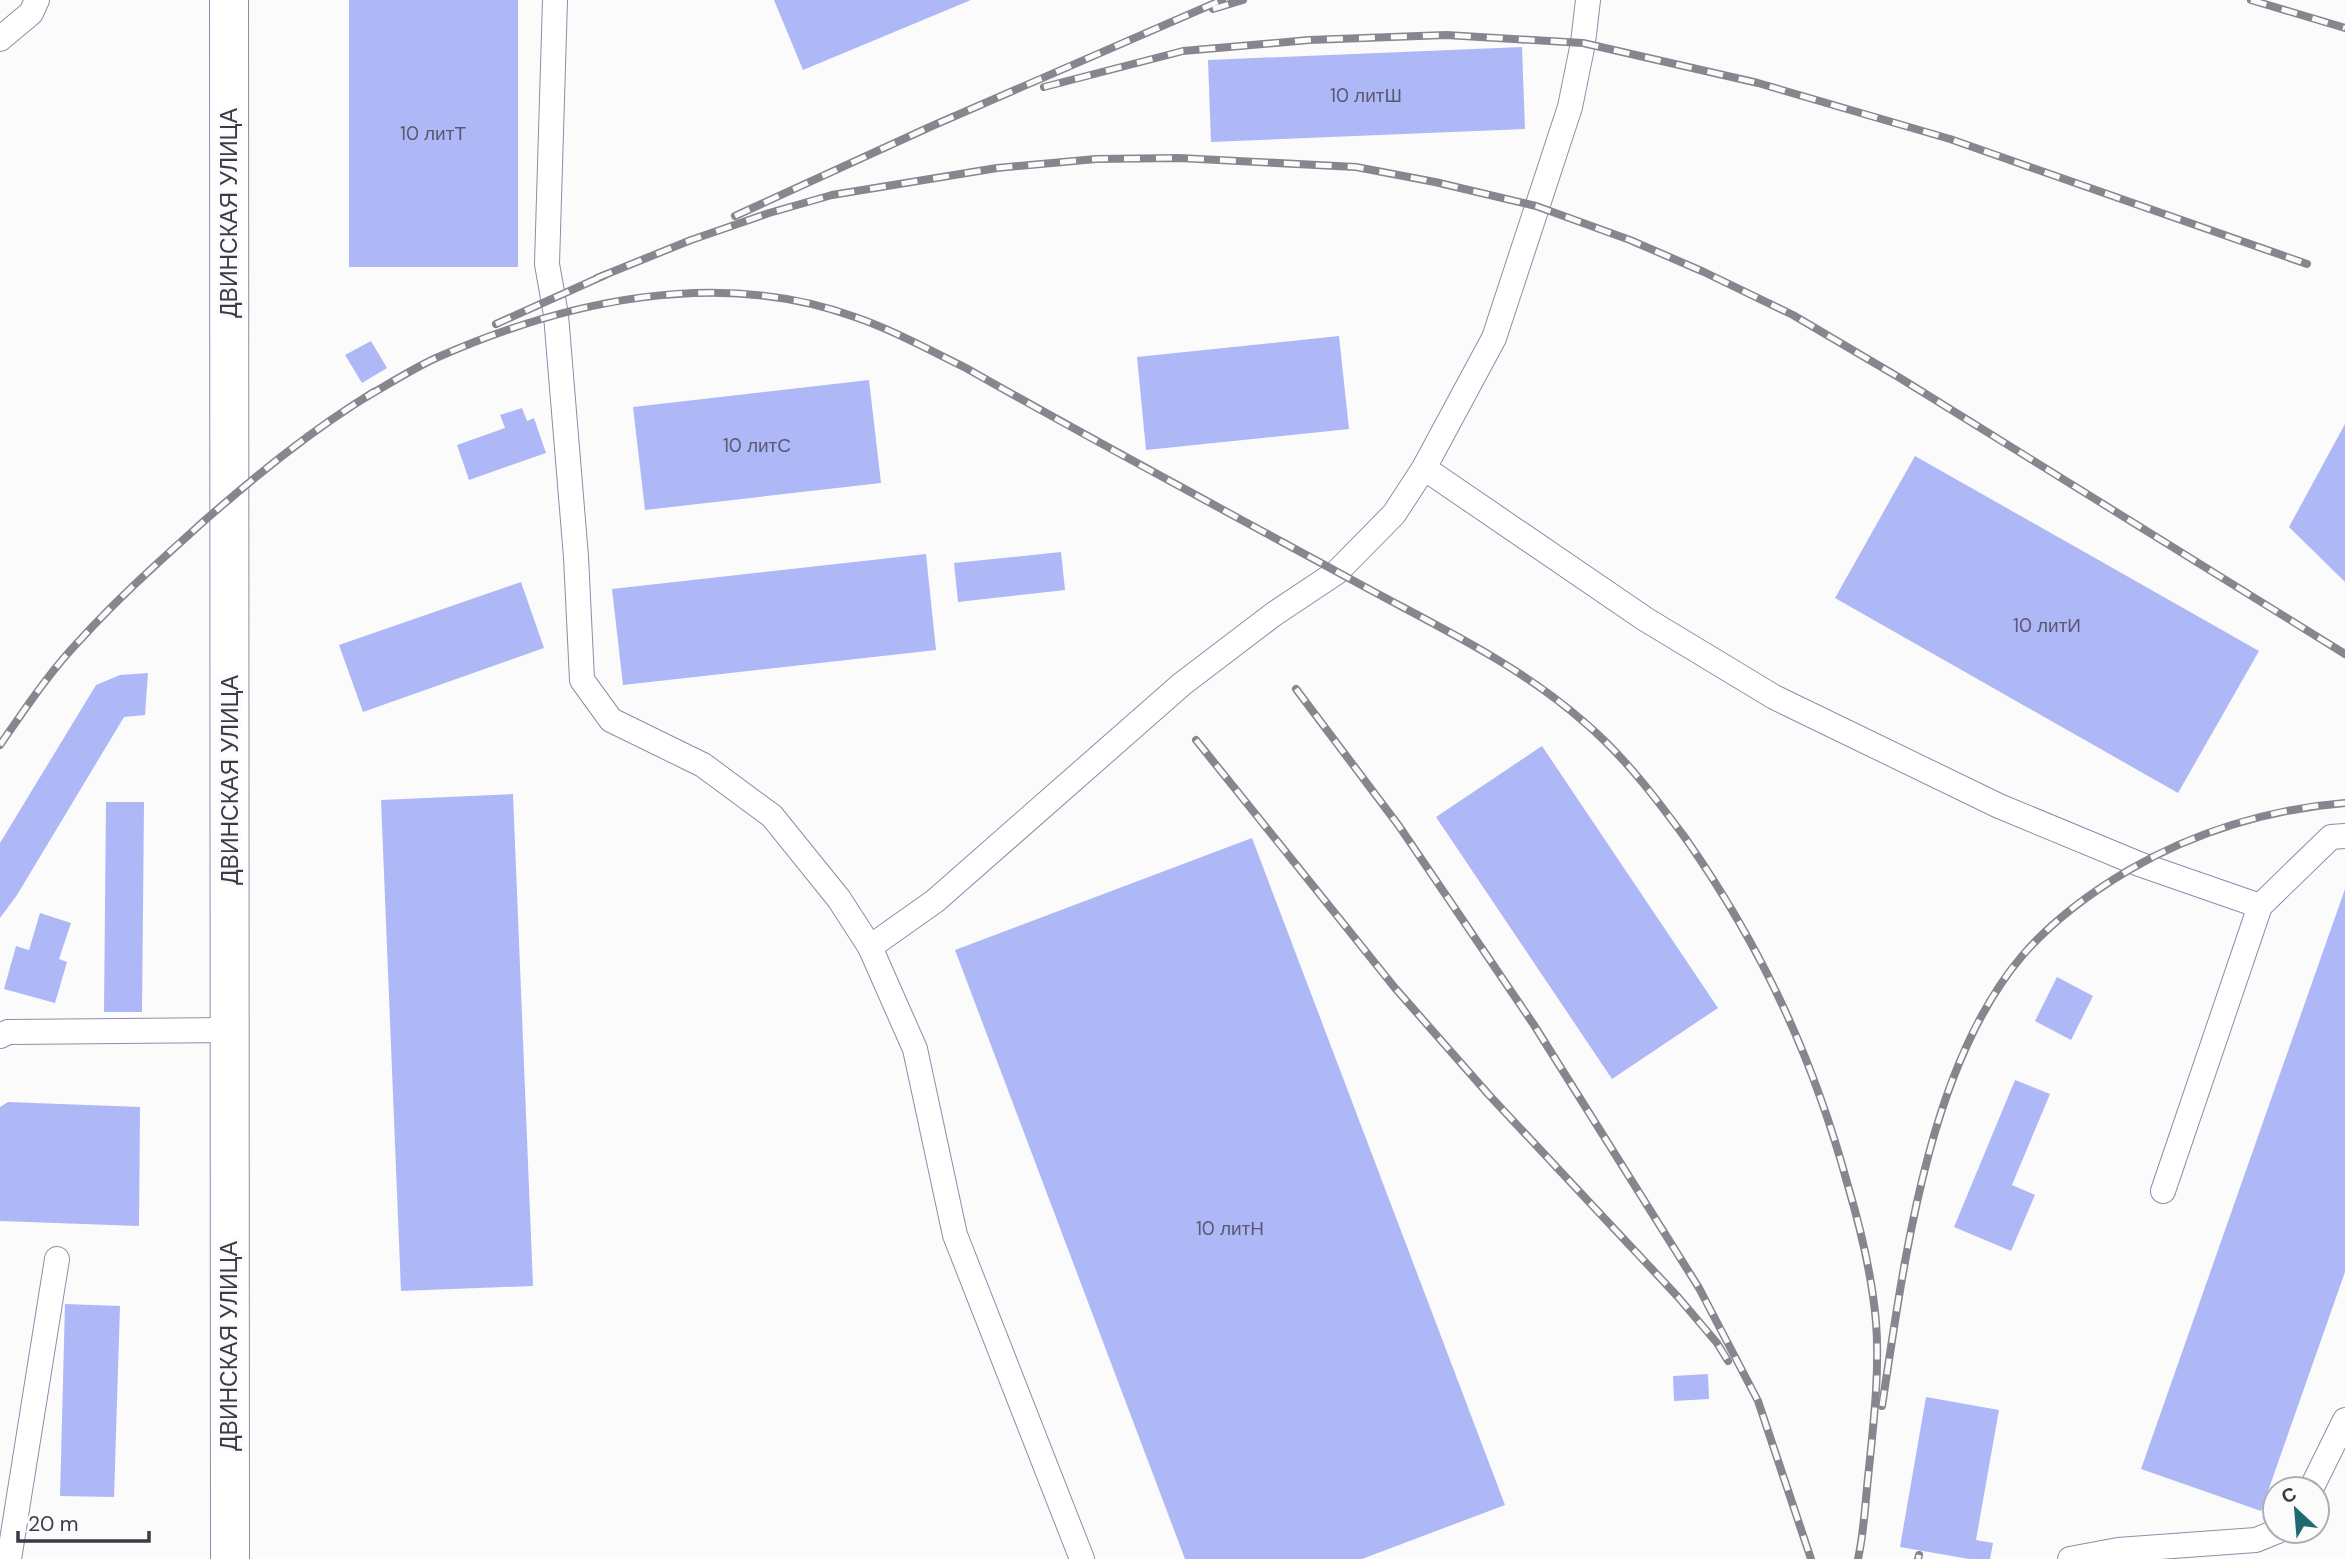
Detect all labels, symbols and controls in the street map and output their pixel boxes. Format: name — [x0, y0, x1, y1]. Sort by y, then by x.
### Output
house number: 10 литШ — [1330, 83, 1402, 108]
street label: ДВИНСКАЯ УЛИЦА — [214, 107, 244, 318]
house number: 10 литТ — [400, 121, 466, 146]
house number: 10 литС — [723, 433, 791, 458]
house number: 10 литИ — [2013, 613, 2081, 638]
street label: ДВИНСКАЯ УЛИЦА — [215, 674, 245, 885]
house number: 10 литН — [1196, 1216, 1264, 1241]
street label: ДВИНСКАЯ УЛИЦА — [214, 1240, 244, 1451]
north arrow — [2261, 1475, 2331, 1545]
text: С — [2277, 1481, 2301, 1509]
scale bar — [18, 1500, 149, 1544]
text: 20 m — [28, 1510, 79, 1538]

